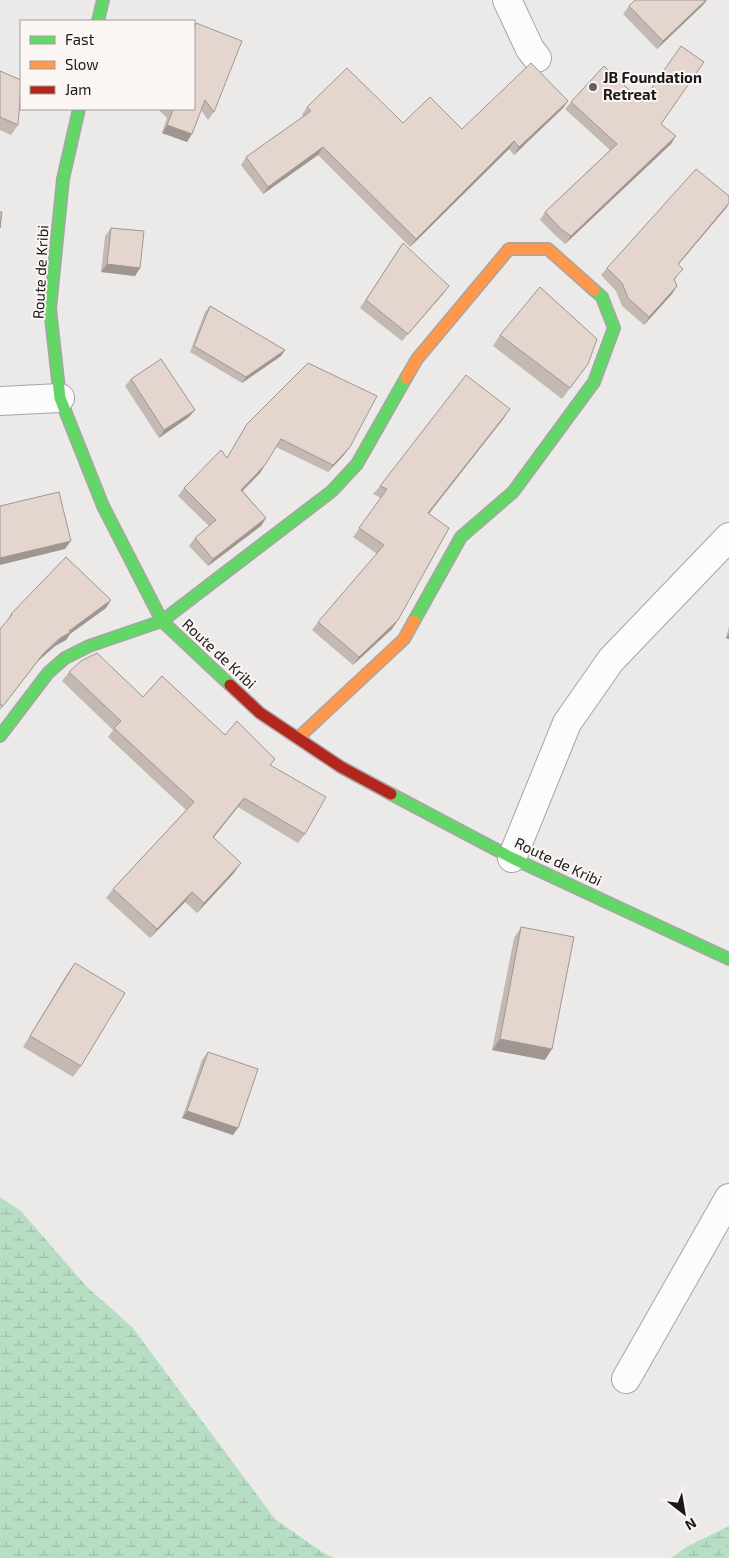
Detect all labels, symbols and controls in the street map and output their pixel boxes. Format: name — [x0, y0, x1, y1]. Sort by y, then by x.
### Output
legend — [20, 20, 195, 110]
text: Fast — [65, 30, 95, 48]
text: Slow — [65, 55, 99, 73]
place label: JB Foundation Retreat — [603, 68, 702, 103]
text: Jam — [65, 80, 91, 98]
marker: JB Foundation Retreat — [587, 81, 599, 93]
street label: Route de Kribi — [29, 224, 51, 319]
street label: Route de Kribi — [179, 615, 260, 692]
street label: Route de Kribi — [512, 833, 605, 889]
north arrow — [659, 1488, 709, 1538]
text: N — [682, 1515, 700, 1534]

